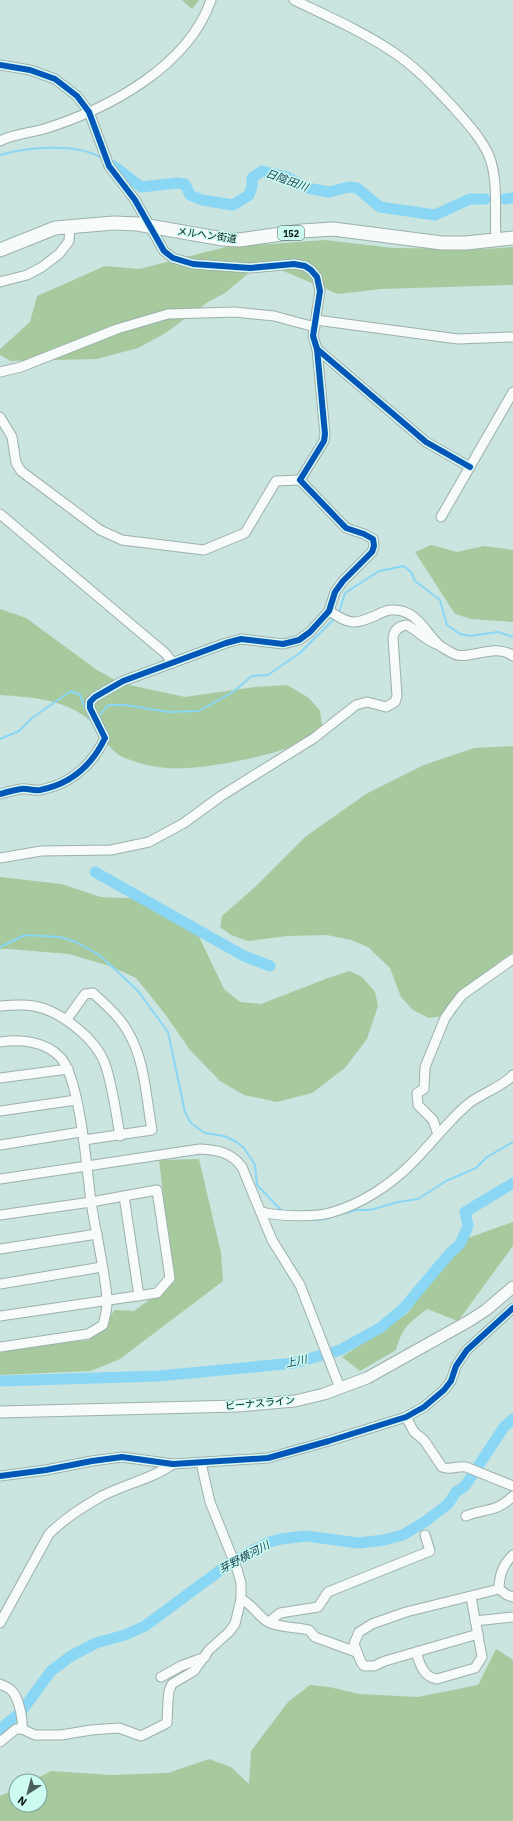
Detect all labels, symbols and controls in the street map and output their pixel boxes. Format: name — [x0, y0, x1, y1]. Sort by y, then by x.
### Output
water label: 日陰田川 — [264, 166, 311, 194]
street label: メルヘン街道 — [176, 224, 238, 246]
road number: 152 — [278, 226, 304, 240]
water label: 上川 — [284, 1352, 309, 1370]
street label: ビーナスライン — [225, 1393, 295, 1413]
water label: 芽野横河川 — [216, 1537, 272, 1576]
north arrow — [8, 1773, 48, 1813]
text: N — [15, 1793, 29, 1809]

